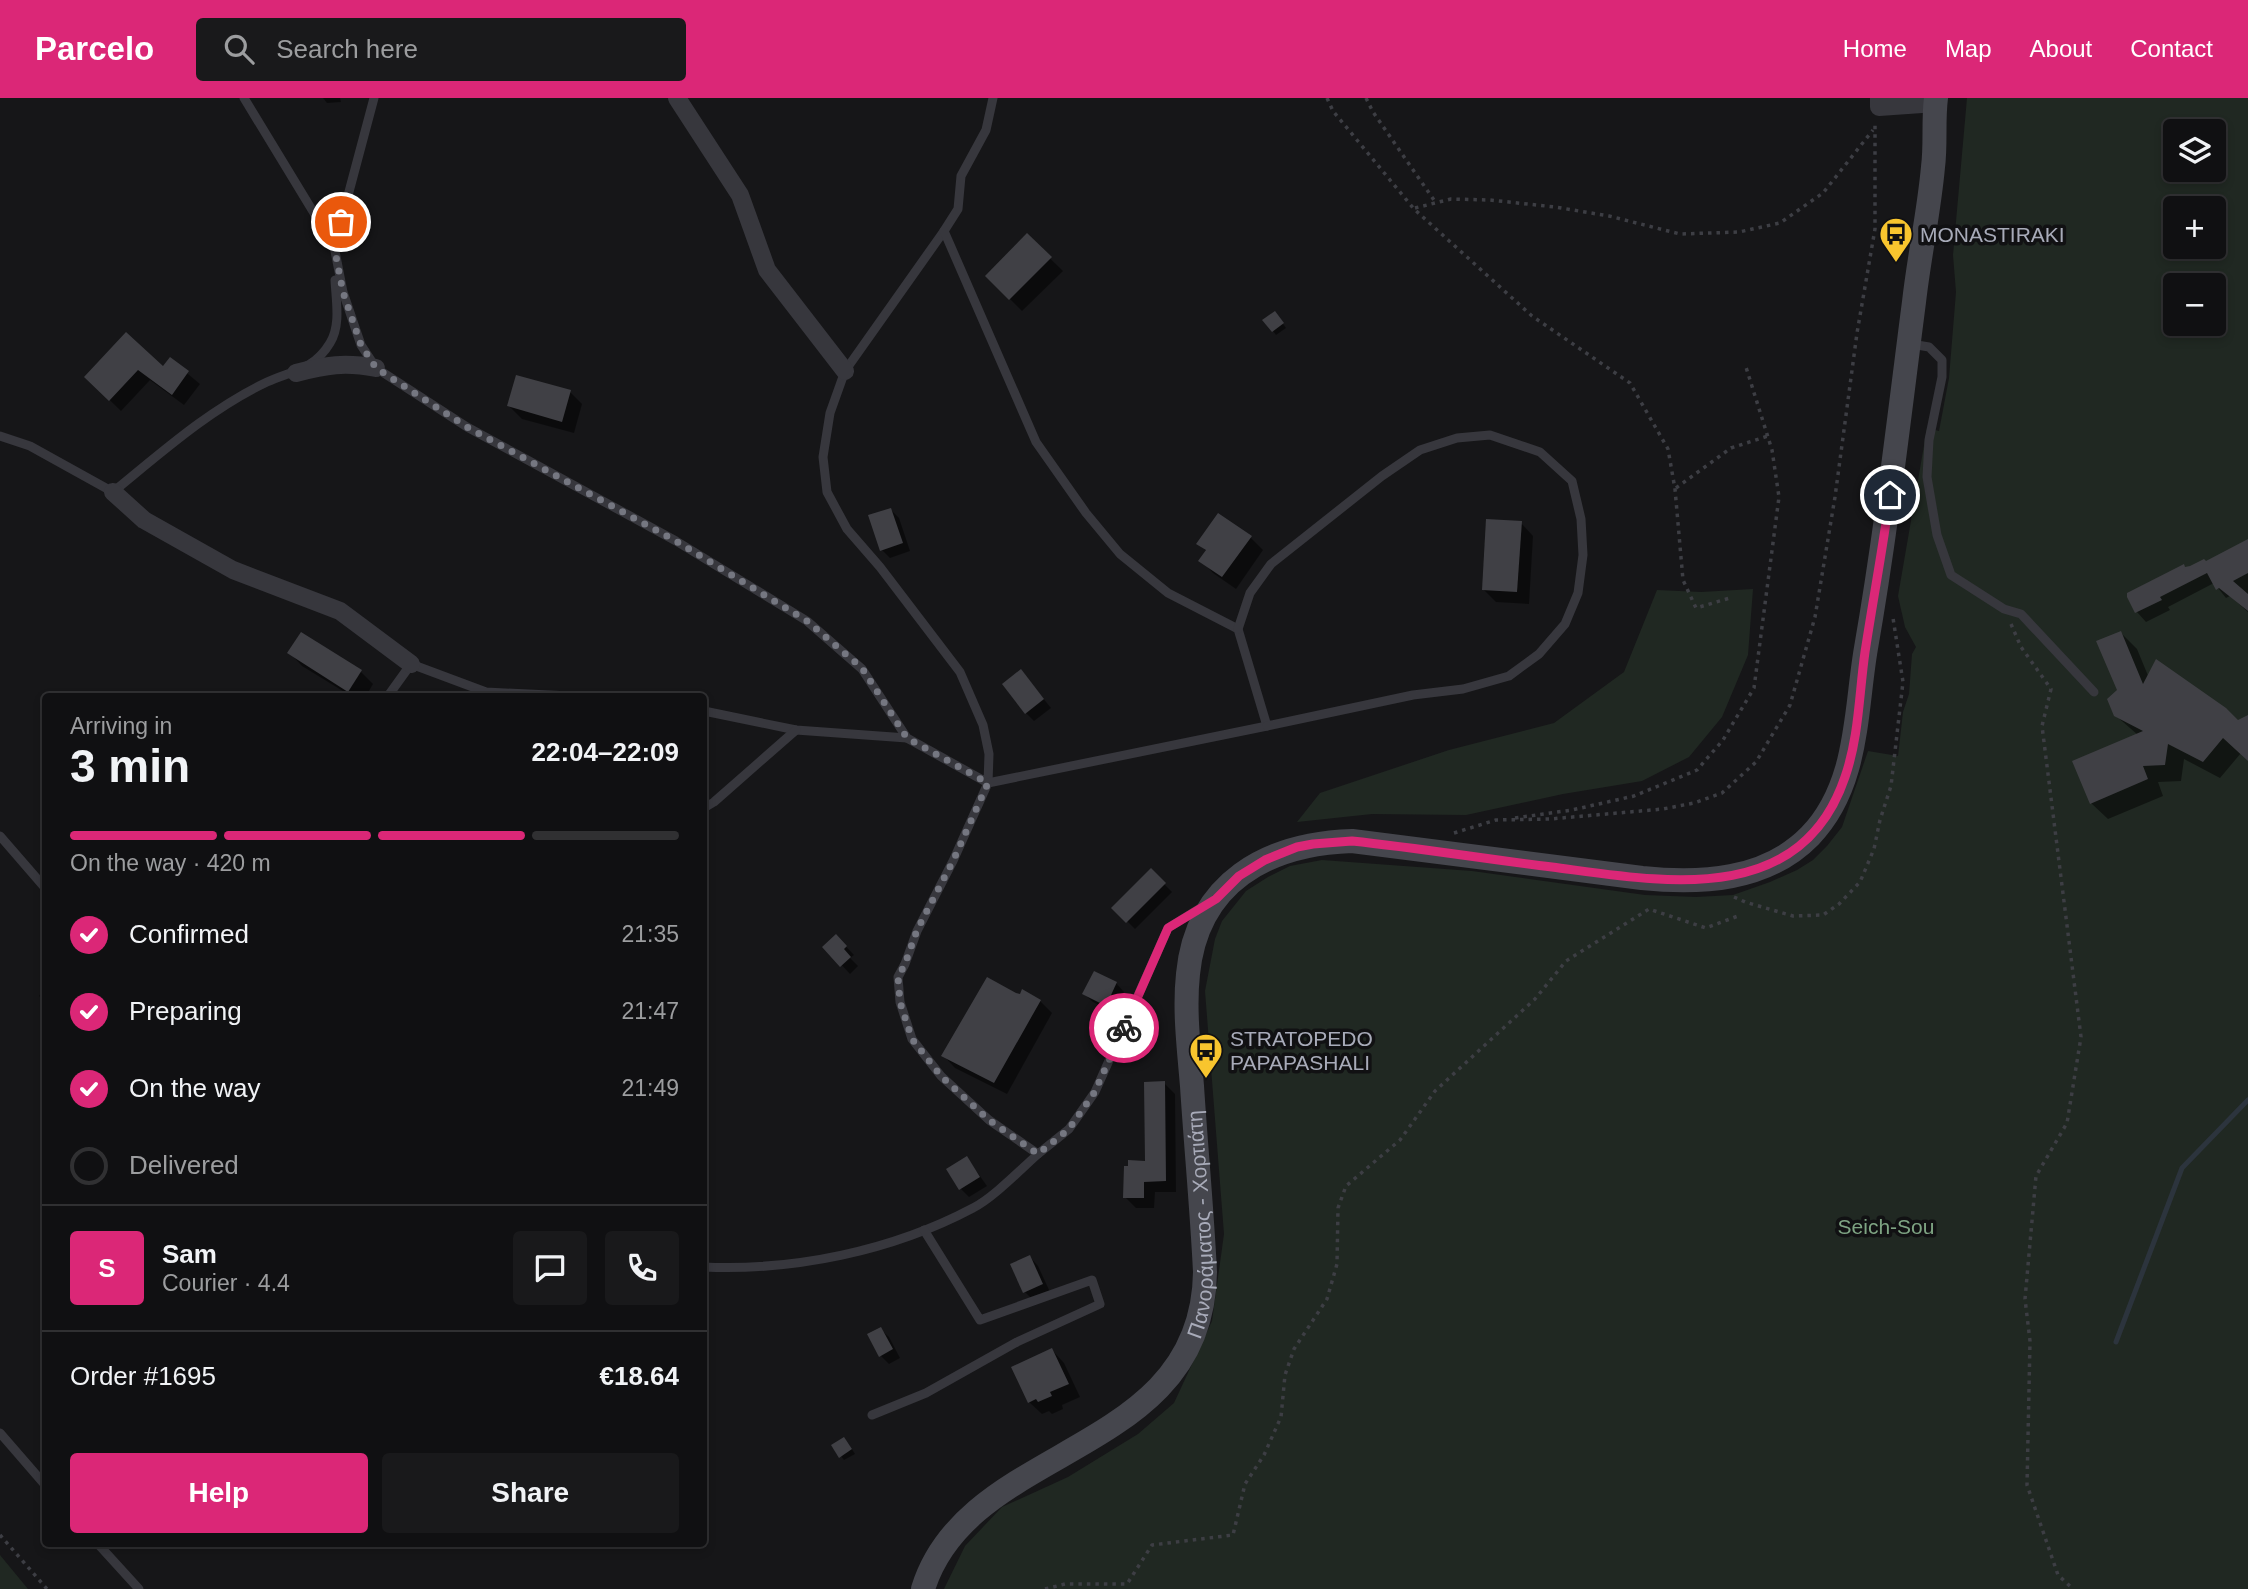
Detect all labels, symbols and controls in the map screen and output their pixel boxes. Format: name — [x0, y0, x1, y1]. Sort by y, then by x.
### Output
search box — [196, 18, 686, 81]
text: Parcelo — [35, 30, 154, 67]
icon: search — [220, 30, 258, 68]
text: Search here — [276, 34, 418, 64]
text: Home — [1843, 35, 1907, 62]
text: Map — [1945, 35, 1992, 62]
text: About — [2030, 35, 2092, 62]
text: Contact — [2130, 35, 2213, 62]
map controls — [2163, 119, 2226, 336]
button: layers — [2163, 119, 2226, 182]
pin — [311, 192, 371, 252]
button: + — [2163, 196, 2226, 259]
icon: bag — [322, 203, 360, 241]
bus stop icon: MONASTIRAKI — [1877, 215, 1915, 264]
place label: MONASTIRAKI — [1920, 223, 2065, 246]
button: − — [2163, 273, 2226, 336]
pin — [1860, 465, 1920, 525]
icon: home — [1871, 476, 1909, 514]
text: Arriving in — [70, 713, 172, 739]
text: 22:04–22:09 — [532, 737, 679, 767]
text: 3 min — [70, 740, 190, 792]
text: On the way · 420 m — [70, 850, 271, 876]
icon: check — [70, 916, 108, 954]
text: Confirmed — [129, 919, 249, 949]
text: 21:35 — [621, 921, 679, 947]
icon: check — [70, 993, 108, 1031]
courier — [1089, 993, 1159, 1063]
text: Preparing — [129, 996, 242, 1026]
text: 21:47 — [621, 998, 679, 1024]
icon: bike — [1105, 1009, 1143, 1047]
place label: STRATOPEDO PAPAPASHALI — [1230, 1027, 1373, 1074]
bus stop icon: STRATOPEDO PAPAPASHALI — [1187, 1031, 1225, 1080]
icon: check — [70, 1070, 108, 1108]
text: On the way — [129, 1073, 261, 1103]
text: 21:49 — [621, 1075, 679, 1101]
street label: Πανοράματος - Χορτιάτη — [1182, 1109, 1217, 1341]
text: Delivered — [129, 1150, 239, 1180]
park label: Seich-Sou — [1838, 1215, 1934, 1238]
button: chat — [513, 1231, 587, 1305]
button: phone — [605, 1231, 679, 1305]
text: Sam — [162, 1239, 217, 1269]
text: S — [98, 1253, 116, 1283]
text: Courier · 4.4 — [162, 1270, 290, 1296]
text: Order #1695 — [70, 1361, 216, 1391]
text: €18.64 — [599, 1361, 679, 1391]
button: Help — [70, 1453, 368, 1533]
button: Share — [382, 1453, 679, 1533]

